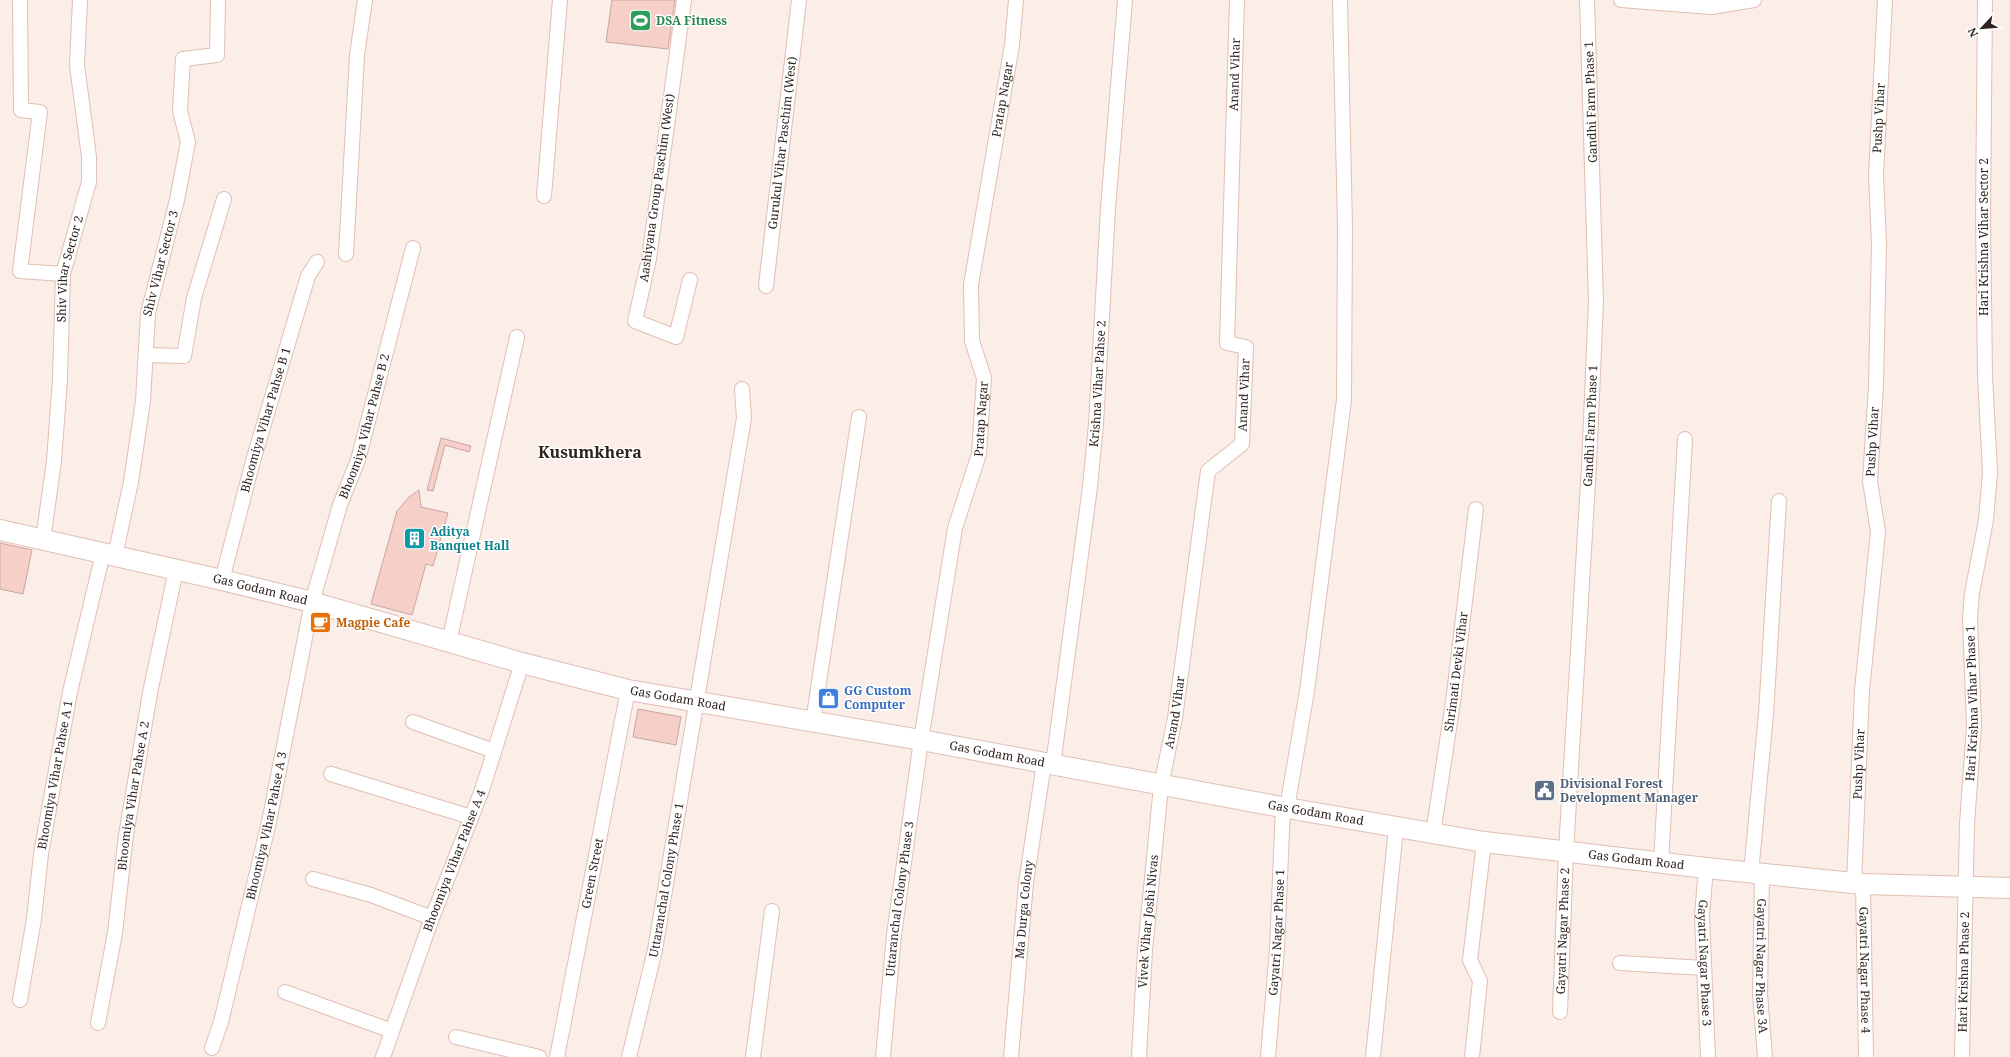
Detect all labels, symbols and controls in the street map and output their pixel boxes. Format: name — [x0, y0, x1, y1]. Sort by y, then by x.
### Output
sports icon: DSA Fitness — [627, 8, 653, 34]
north arrow — [1962, 8, 2002, 48]
place label: DSA Fitness — [656, 12, 727, 29]
text: N — [1964, 25, 1981, 40]
street label: Anand Vihar — [1225, 37, 1244, 111]
street label: Gandhi Farm Phase 1 — [1580, 41, 1601, 163]
street label: Gurukul Vihar Paschim (West) — [764, 56, 800, 230]
street label: Pratap Nagar — [987, 60, 1017, 138]
street label: Pushp Vihar — [1868, 82, 1889, 154]
street label: Aashiyana Group Paschim (West) — [635, 93, 678, 283]
street label: Hari Krishna Vihar Sector 2 — [1975, 158, 1992, 316]
street label: Shiv Vihar Sector 3 — [139, 208, 182, 318]
street label: Shiv Vihar Sector 2 — [53, 213, 87, 323]
street label: Krishna Vihar Pahse 2 — [1085, 320, 1110, 448]
street label: Bhoomiya Vihar Pahse B 1 — [236, 345, 294, 494]
street label: Bhoomiya Vihar Pahse B 2 — [334, 352, 393, 501]
street label: Anand Vihar — [1234, 358, 1254, 432]
street label: Gandhi Farm Phase 1 — [1579, 365, 1601, 487]
street label: Pratap Nagar — [970, 380, 992, 457]
street label: Pushp Vihar — [1861, 406, 1883, 477]
district label: Kusumkhera — [538, 441, 642, 463]
place label: Aditya Banquet Hall — [430, 523, 510, 554]
building icon: Aditya Banquet Hall — [402, 526, 428, 552]
street label: Gas Godam Road — [211, 569, 310, 609]
cafe icon: Magpie Cafe — [308, 610, 334, 636]
street label: Shrimati Devki Vihar — [1440, 610, 1472, 733]
place label: Magpie Cafe — [336, 614, 410, 631]
street label: Hari Krishna Vihar Phase 1 — [1961, 625, 1982, 782]
street label: Anand Vihar — [1160, 675, 1189, 750]
street label: Gas Godam Road — [629, 682, 728, 715]
place label: GG Custom Computer — [844, 682, 912, 713]
shop icon: GG Custom Computer — [816, 685, 842, 711]
street label: Bhoomiya Vihar Pahse A 1 — [33, 699, 76, 851]
street label: Bhoomiya Vihar Pahse A 2 — [113, 720, 153, 872]
street label: Pushp Vihar — [1848, 728, 1868, 800]
street label: Gas Godam Road — [948, 736, 1047, 771]
street label: Bhoomiya Vihar Pahse A 3 — [242, 750, 291, 901]
place label: Divisional Forest Development Manager — [1560, 775, 1699, 806]
public building icon: Divisional Forest Development Manager — [1531, 778, 1557, 804]
street label: Bhoomiya Vihar Pahse A 4 — [419, 787, 489, 934]
street label: Gas Godam Road — [1267, 796, 1366, 829]
street label: Uttaranchal Colony Phase 1 — [644, 801, 688, 959]
street label: Uttaranchal Colony Phase 3 — [881, 820, 918, 977]
street label: Green Street — [577, 837, 607, 910]
street label: Gas Godam Road — [1587, 845, 1686, 873]
street label: Vivek Vihar Joshi Nivas — [1134, 854, 1162, 989]
street label: Ma Durga Colony — [1011, 859, 1037, 959]
street label: Gayatri Nagar Phase 2 — [1552, 867, 1573, 995]
street label: Gayatri Nagar Phase 1 — [1264, 869, 1288, 996]
street label: Gayatri Nagar Phase 3A — [1752, 898, 1772, 1035]
street label: Gayatri Nagar Phase 3 — [1694, 899, 1716, 1027]
street label: Gayatri Nagar Phase 4 — [1855, 906, 1875, 1034]
street label: Hari Krishna Phase 2 — [1954, 911, 1973, 1033]

